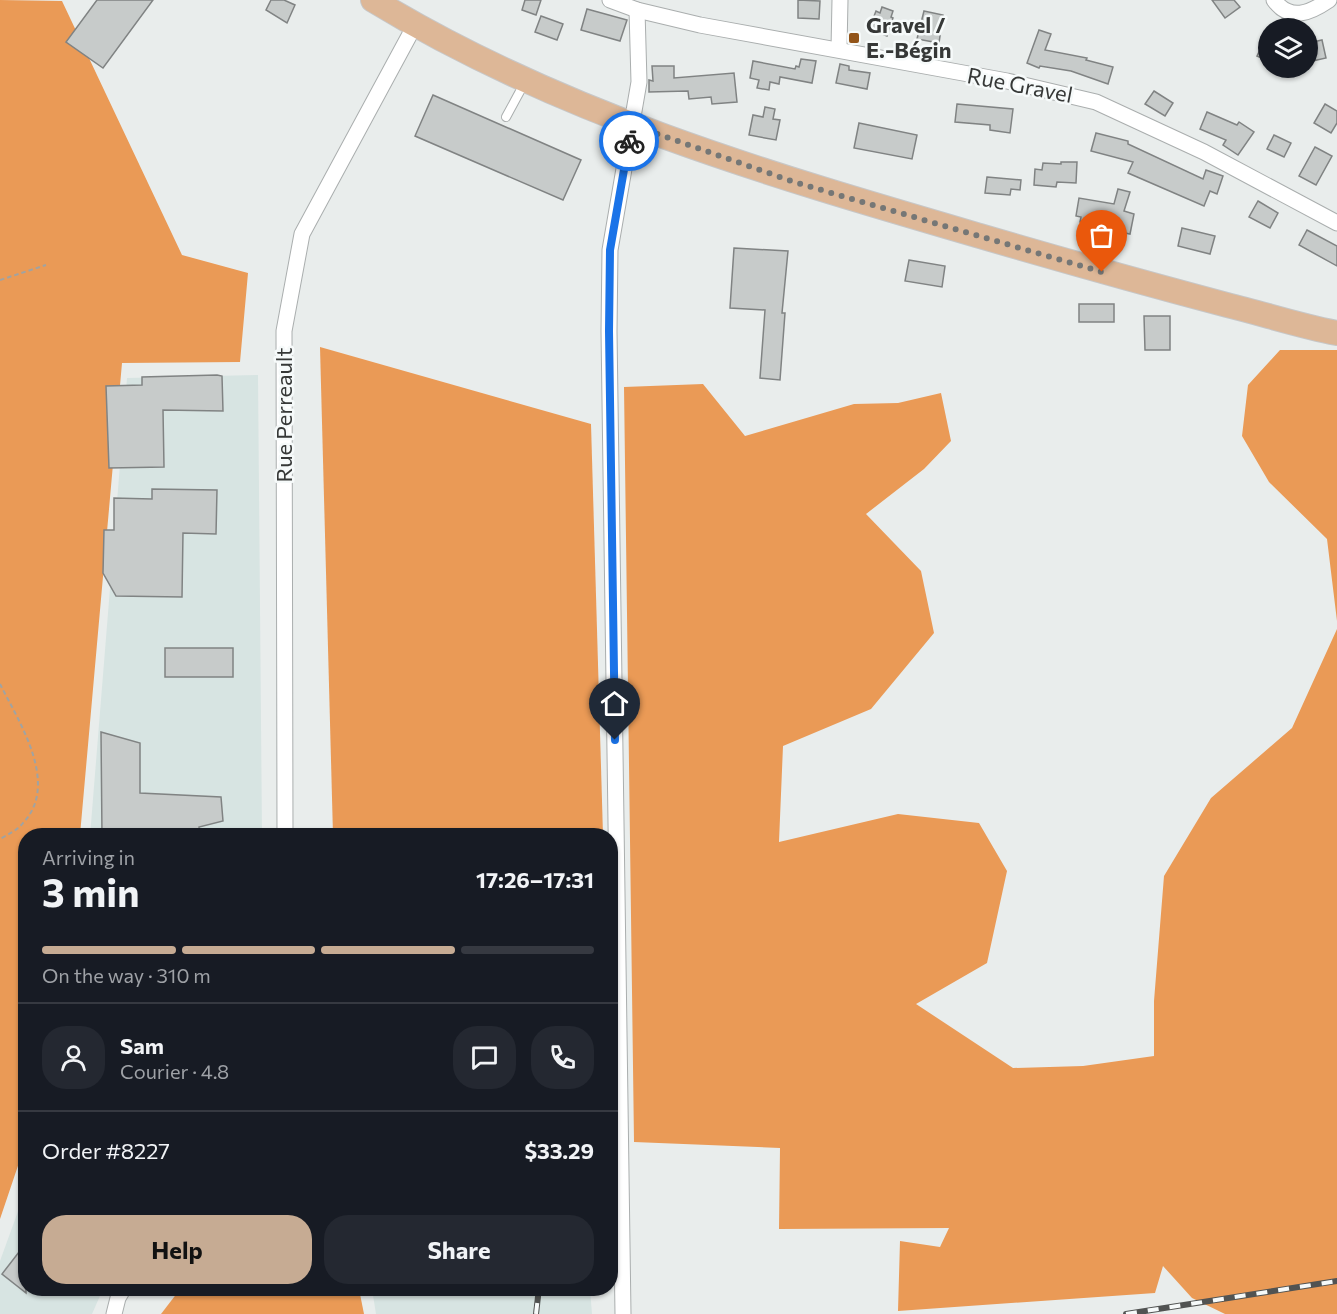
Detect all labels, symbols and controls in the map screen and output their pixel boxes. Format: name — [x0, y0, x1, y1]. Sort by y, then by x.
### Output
place label: Gravel / E.-Bégin — [866, 11, 951, 63]
map controls — [1258, 18, 1318, 78]
button: layers — [1258, 18, 1318, 78]
marker: Gravel / E.-Bégin — [847, 31, 861, 45]
street label: Rue Gravel — [965, 61, 1075, 108]
courier — [599, 111, 659, 171]
icon: bike — [613, 125, 646, 158]
pin — [1076, 210, 1127, 272]
icon: bag — [1085, 219, 1118, 252]
street label: Rue Perreault — [270, 348, 297, 482]
pin — [589, 678, 640, 740]
icon: home — [598, 687, 631, 720]
text: Arriving in — [42, 845, 135, 869]
text: 17:26–17:31 — [476, 866, 594, 893]
text: 3 min — [42, 867, 140, 915]
text: On the way · 310 m — [42, 963, 211, 987]
button: person — [42, 1026, 105, 1089]
button: chat — [453, 1026, 516, 1089]
button: phone — [531, 1026, 594, 1089]
text: Sam — [120, 1032, 164, 1059]
text: Courier · 4.8 — [120, 1059, 229, 1083]
text: Order #8227 — [42, 1137, 170, 1164]
text: $33.29 — [524, 1137, 594, 1164]
button: Help — [42, 1215, 312, 1284]
button: Share — [324, 1215, 594, 1284]

